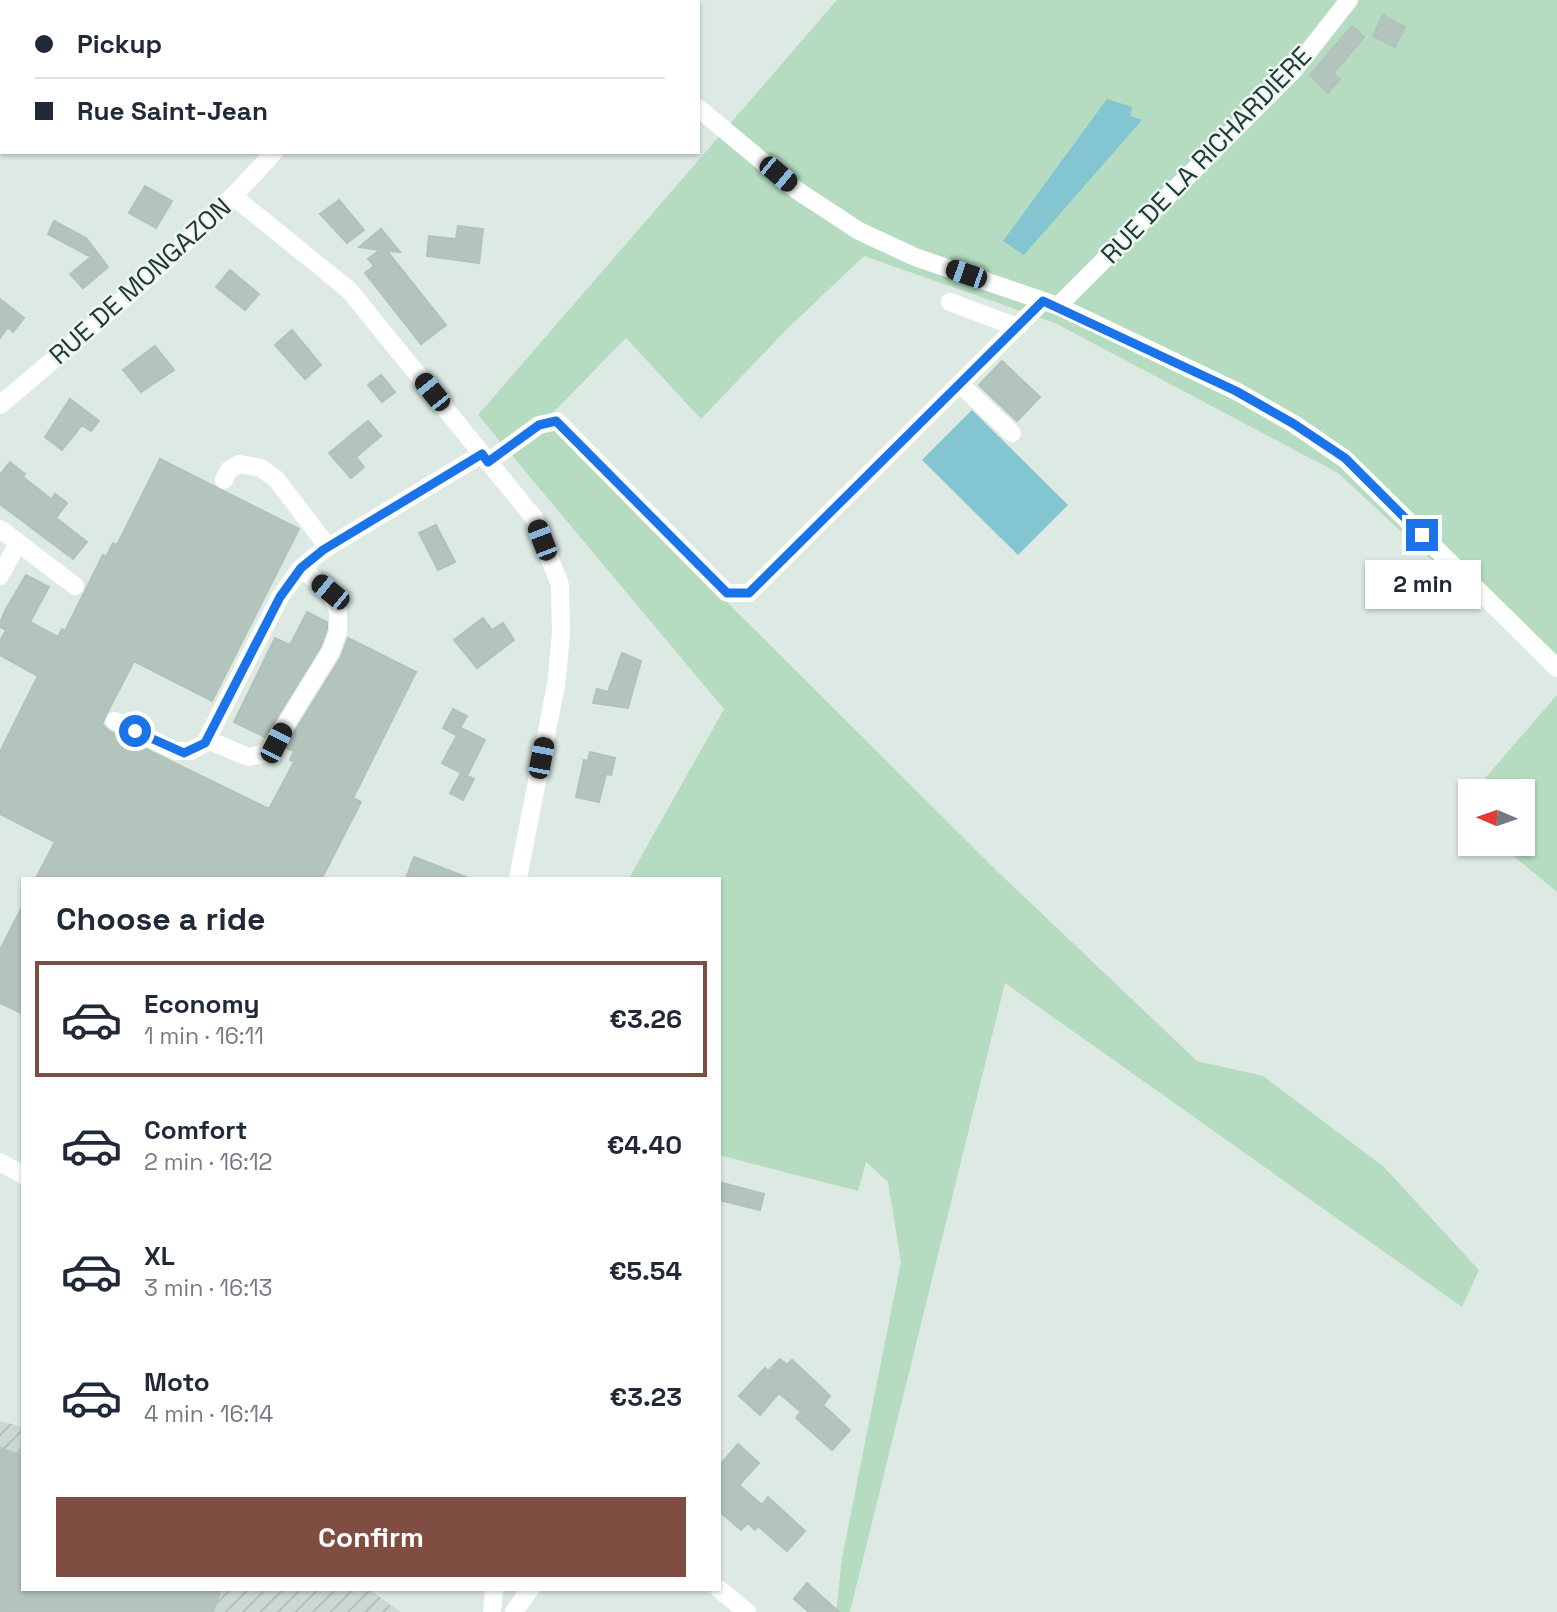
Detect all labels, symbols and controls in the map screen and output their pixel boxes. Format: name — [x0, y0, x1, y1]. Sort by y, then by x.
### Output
text: Pickup — [77, 27, 162, 61]
street label: RUE DE LA RICHARDIÈRE — [1093, 39, 1319, 271]
text: Rue Saint-Jean — [77, 94, 268, 128]
car — [756, 152, 801, 196]
street label: RUE DE MONGAZON — [42, 190, 238, 372]
car — [943, 257, 990, 291]
car — [411, 369, 454, 415]
car — [525, 517, 560, 563]
route end — [1406, 519, 1438, 551]
callout: 2 min — [1364, 560, 1480, 608]
text: 2 min — [1393, 569, 1453, 599]
car — [308, 571, 353, 613]
route start — [119, 715, 151, 747]
car — [258, 720, 295, 766]
car — [527, 735, 556, 781]
north arrow — [1458, 779, 1535, 856]
map controls — [1458, 779, 1535, 856]
text: Choose a ride — [56, 899, 266, 939]
text: Economy — [144, 987, 260, 1021]
icon: car — [60, 988, 123, 1051]
text: €3.26 — [609, 1002, 682, 1036]
text: 1 min · 16:11 — [144, 1021, 264, 1051]
text: Comfort — [144, 1113, 247, 1147]
icon: car — [60, 1114, 123, 1177]
text: €4.40 — [607, 1128, 682, 1162]
text: 2 min · 16:12 — [144, 1147, 272, 1177]
text: XL — [144, 1239, 175, 1273]
icon: car — [60, 1240, 123, 1303]
text: €5.54 — [609, 1254, 682, 1288]
text: 3 min · 16:13 — [144, 1273, 272, 1303]
text: Moto — [144, 1365, 210, 1399]
icon: car — [60, 1366, 123, 1429]
text: €3.23 — [610, 1380, 682, 1414]
text: 4 min · 16:14 — [144, 1399, 273, 1429]
button: Confirm — [56, 1497, 686, 1577]

